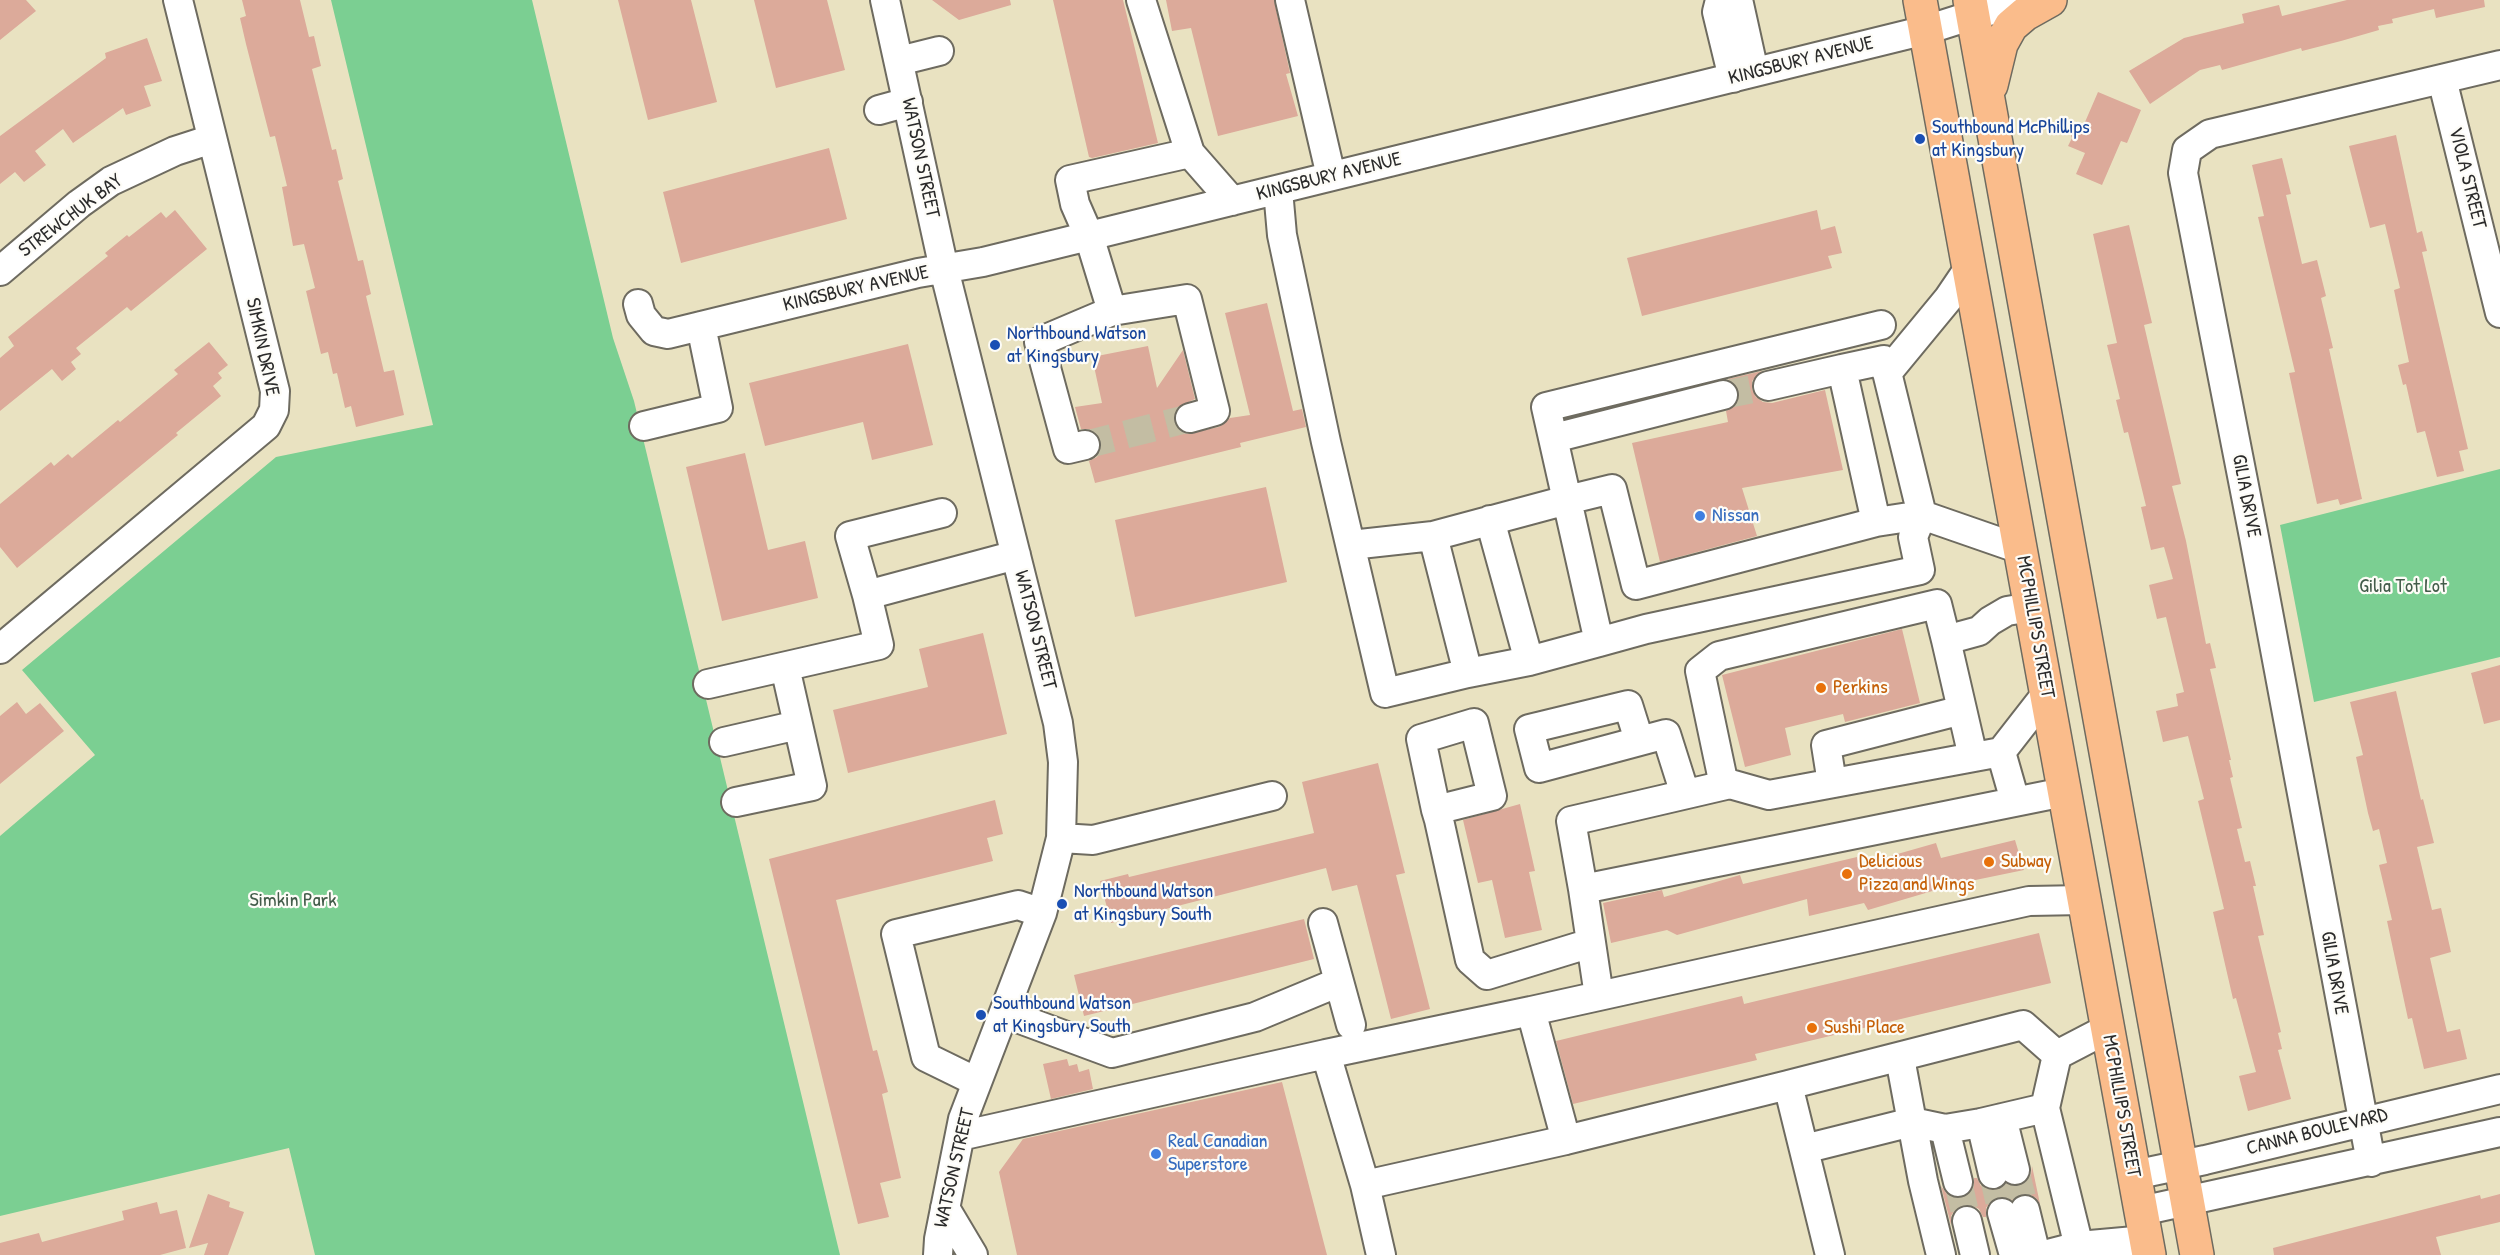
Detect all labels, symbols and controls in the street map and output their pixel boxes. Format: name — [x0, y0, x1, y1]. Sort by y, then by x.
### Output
street label: KINGSBURY AVENUE — [1726, 31, 1876, 91]
street label: WATSON STREET — [896, 96, 944, 220]
place label: Southbound McPhillips at Kingsbury — [1932, 116, 2090, 163]
street label: VIOLA STREET — [2443, 125, 2491, 231]
marker: Southbound McPhillips at Kingsbury — [1913, 132, 1927, 146]
street label: KINGSBURY AVENUE — [1254, 147, 1404, 207]
street label: STREWCHUK BAY — [14, 169, 128, 263]
street label: KINGSBURY AVENUE — [781, 261, 931, 317]
street label: SIMKIN DRIVE — [240, 296, 284, 398]
place label: Northbound Watson at Kingsbury — [1007, 322, 1146, 369]
marker: Northbound Watson at Kingsbury — [988, 338, 1002, 352]
street label: GILIA DRIVE — [2226, 452, 2266, 540]
place label: Nissan — [1712, 504, 1759, 528]
marker: Nissan — [1693, 509, 1707, 523]
street label: MCPHILLIPS STREET — [2011, 554, 2059, 700]
street label: WATSON STREET — [1009, 568, 1061, 692]
park label: Gilia Tot Lot — [2359, 575, 2447, 599]
place label: Perkins — [1833, 676, 1888, 700]
marker: Perkins — [1814, 681, 1828, 695]
place label: Delicious Pizza and Wings — [1859, 850, 1974, 897]
place label: Subway — [2001, 850, 2052, 874]
marker: Subway — [1982, 855, 1996, 869]
marker: Delicious Pizza and Wings — [1840, 867, 1854, 881]
place label: Northbound Watson at Kingsbury South — [1074, 880, 1213, 927]
park label: Simkin Park — [249, 889, 337, 913]
marker: Northbound Watson at Kingsbury South — [1055, 897, 1069, 911]
street label: GILIA DRIVE — [2315, 929, 2353, 1017]
place label: Southbound Watson at Kingsbury South — [993, 992, 1131, 1039]
marker: Southbound Watson at Kingsbury South — [974, 1008, 988, 1022]
place label: Sushi Place — [1824, 1016, 1905, 1040]
marker: Sushi Place — [1805, 1021, 1819, 1035]
street label: MCPHILLIPS STREET — [2097, 1033, 2145, 1179]
street label: CANNA BOULEVARD — [2244, 1103, 2390, 1161]
street label: WATSON STREET — [930, 1106, 980, 1230]
place label: Real Canadian Superstore — [1168, 1130, 1268, 1177]
marker: Real Canadian Superstore — [1149, 1147, 1163, 1161]

